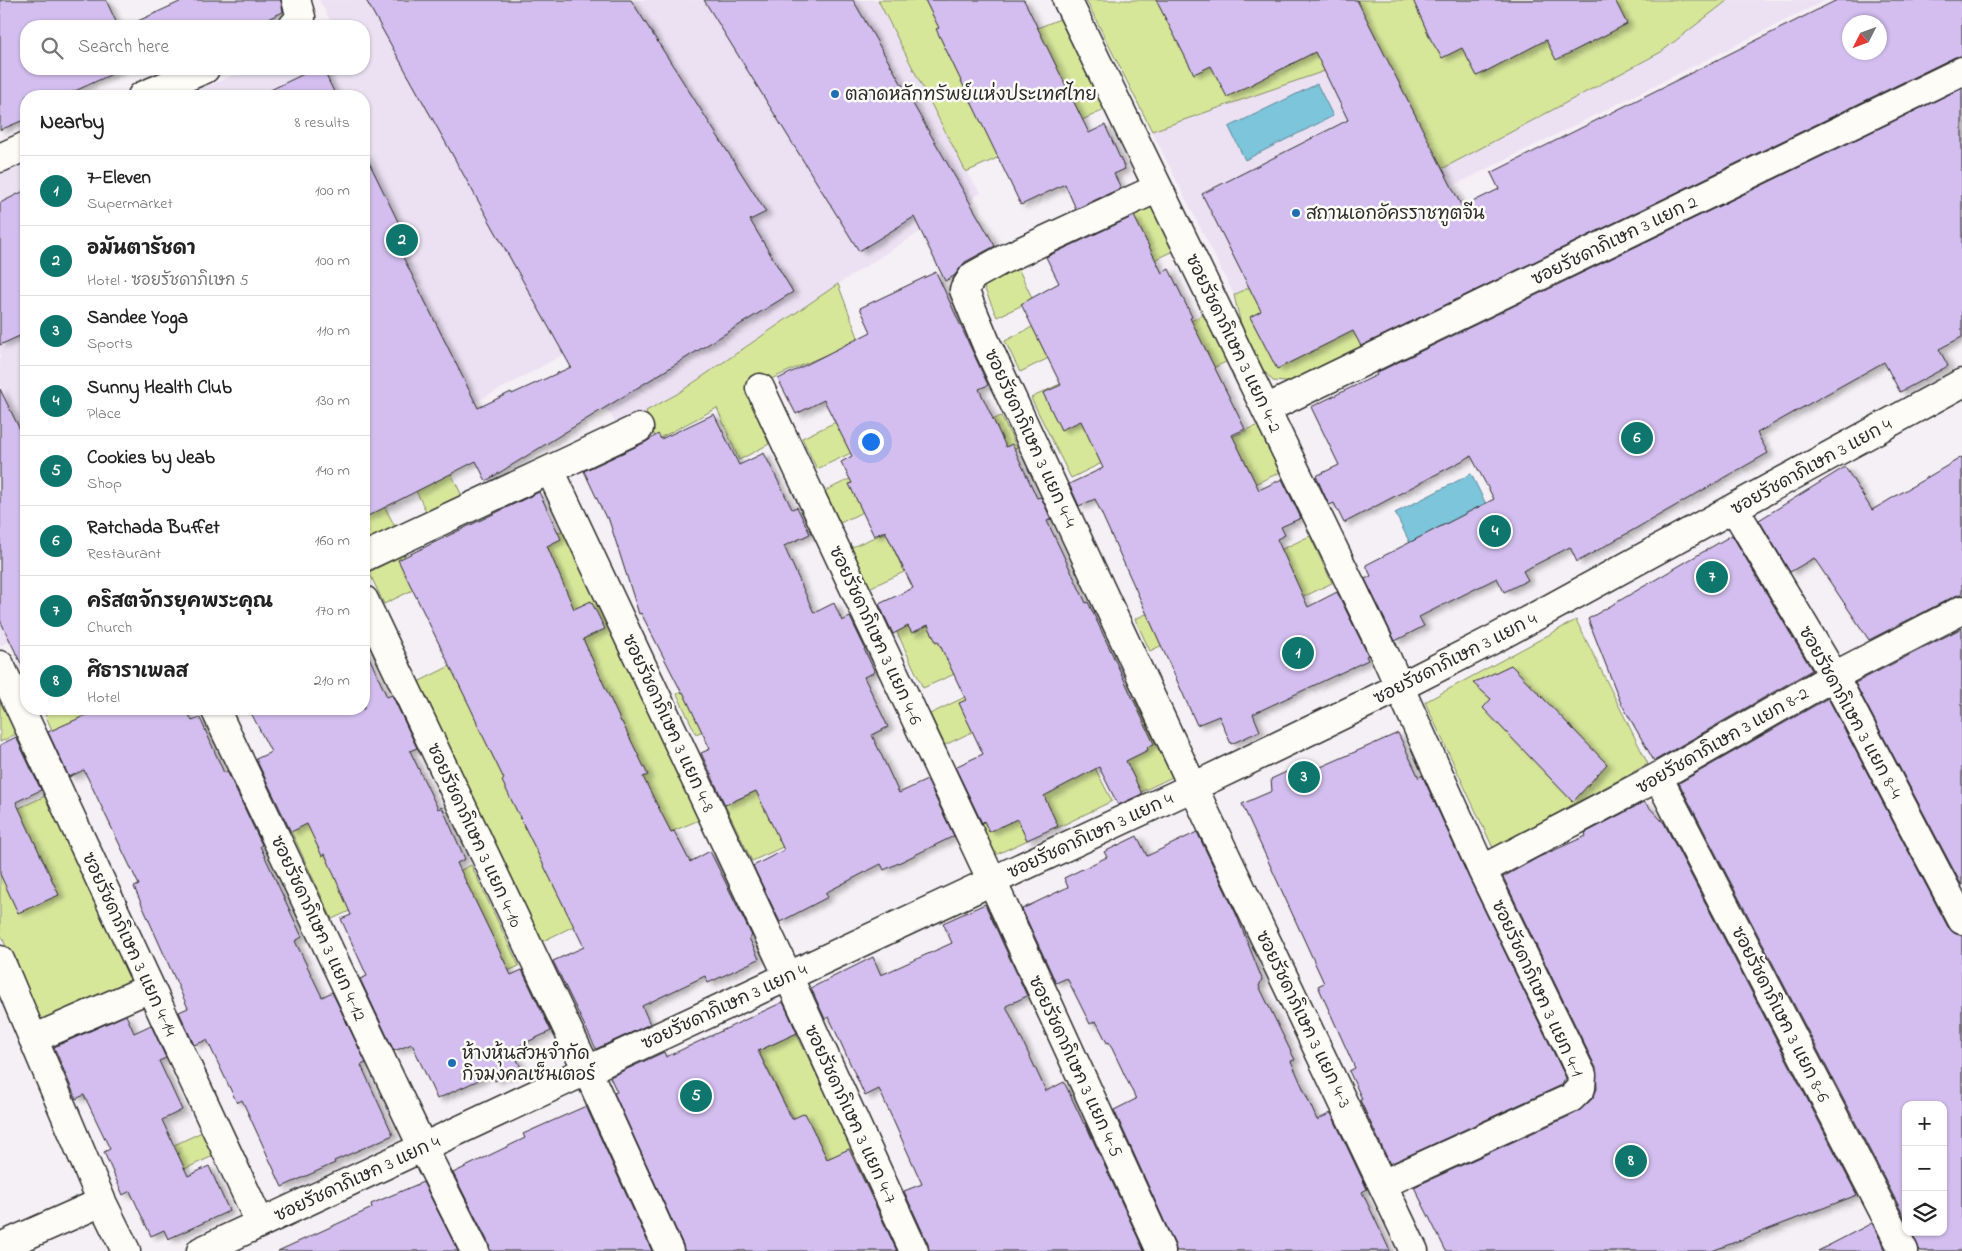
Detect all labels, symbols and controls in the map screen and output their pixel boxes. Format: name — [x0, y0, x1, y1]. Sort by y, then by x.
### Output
north arrow — [1842, 15, 1887, 60]
search box — [20, 20, 370, 75]
icon: search — [38, 34, 66, 62]
text: Search here — [78, 34, 169, 61]
place label: ตลาดหลักทรัพย์แห่งประเทศไทย — [845, 81, 1097, 109]
marker: ตลาดหลักทรัพย์แห่งประเทศไทย — [829, 88, 841, 100]
text: Nearby — [40, 108, 104, 138]
text: 8 results — [294, 111, 350, 135]
text: 7-Eleven — [87, 165, 151, 192]
text: 1 — [53, 179, 59, 203]
text: 100 m — [315, 179, 350, 203]
street label: ซอยรัชดาภิเษก 3 แยก 2 — [1527, 190, 1702, 293]
text: Supermarket — [87, 192, 173, 216]
place label: สถานเอกอัครราชทูตจีน — [1306, 201, 1485, 228]
marker: สถานเอกอัครราชทูตจีน — [1290, 207, 1302, 219]
pin: 2 — [386, 221, 418, 259]
text: อมันตารัชดา — [87, 236, 195, 263]
text: 2 — [52, 249, 60, 273]
text: 100 m — [315, 249, 350, 273]
street label: ซอยรัชดาภิเษก 3 แยก 4-2 — [1178, 250, 1287, 438]
text: Hotel · ซอยรัชดาภิเษก 5 — [87, 269, 249, 293]
text: Sandee Yoga — [87, 305, 188, 332]
text: 3 — [53, 319, 59, 343]
text: 110 m — [316, 319, 350, 343]
text: Sports — [87, 332, 133, 356]
street label: ซอยรัชดาภิเษก 3 แยก 4-4 — [976, 345, 1082, 533]
text: Sunny Health Club — [87, 375, 232, 402]
text: 4 — [53, 389, 59, 413]
text: 130 m — [315, 389, 350, 413]
text: Place — [87, 402, 121, 426]
street label: ซอยรัชดาภิเษก 3 แยก 4 — [1727, 412, 1898, 523]
pin: 6 — [1621, 419, 1653, 457]
your location — [858, 429, 884, 455]
text: Cookies by Jeab — [87, 445, 215, 472]
text: 5 — [51, 459, 61, 483]
text: 140 m — [315, 459, 350, 483]
text: Shop — [87, 472, 122, 496]
pin: 4 — [1479, 512, 1511, 550]
text: Ratchada Buffet — [87, 515, 220, 542]
text: 6 — [52, 529, 60, 553]
text: 160 m — [315, 529, 350, 553]
text: Restaurant — [87, 542, 161, 566]
street label: ซอยรัชดาภิเษก 3 แยก 4-6 — [821, 542, 927, 730]
pin: 7 — [1696, 558, 1728, 596]
text: คริสตจักรยุคพระคุณ — [87, 589, 273, 616]
text: 7 — [53, 599, 59, 623]
text: 170 m — [315, 599, 350, 623]
street label: ซอยรัชดาภิเษก 3 แยก 4 — [1370, 607, 1543, 712]
text: Church — [87, 616, 132, 640]
street label: ซอยรัชดาภิเษก 3 แยก 8-4 — [1791, 622, 1908, 805]
street label: ซอยรัชดาภิเษก 3 แยก 4-8 — [614, 630, 720, 817]
pin: 1 — [1282, 634, 1314, 672]
text: ศิธาราเพลส — [87, 659, 188, 686]
text: 8 — [53, 669, 59, 693]
text: 210 m — [314, 669, 350, 693]
street label: ซอยรัชดาภิเษก 3 แยก 8-2 — [1632, 682, 1814, 802]
text: Hotel — [87, 686, 120, 710]
street label: ซอยรัชดาภิเษก 3 แยก 4-10 — [419, 739, 527, 932]
pin: 3 — [1288, 758, 1320, 796]
street label: ซอยรัชดาภิเษก 3 แยก 4 — [1004, 787, 1179, 887]
street label: ซอยรัชดาภิเษก 3 แยก 4-12 — [263, 832, 372, 1026]
street label: ซอยรัชดาภิเษก 3 แยก 4-14 — [74, 849, 183, 1042]
street label: ซอยรัชดาภิเษก 3 แยก 4-1 — [1484, 896, 1589, 1082]
street label: ซอยรัชดาภิเษก 3 แยก 8-6 — [1724, 922, 1835, 1107]
street label: ซอยรัชดาภิเษก 3 แยก 4-3 — [1248, 927, 1357, 1113]
street label: ซอยรัชดาภิเษก 3 แยก 4 — [638, 958, 813, 1058]
street label: ซอยรัชดาภิเษก 3 แยก 4-5 — [1021, 972, 1128, 1162]
street label: ซอยรัชดาภิเษก 3 แยก 4-7 — [796, 1021, 902, 1209]
place label: ห้างหุ้นส่วนจำกัด กิจมงคลเซ็นเตอร์ — [462, 1041, 596, 1089]
marker: ห้างหุ้นส่วนจำกัด กิจมงคลเซ็นเตอร์ — [446, 1057, 458, 1069]
pin: 5 — [680, 1077, 712, 1115]
map controls — [1902, 1101, 1947, 1236]
button: + — [1902, 1101, 1947, 1146]
street label: ซอยรัชดาภิเษก 3 แยก 4 — [271, 1130, 446, 1230]
pin: 8 — [1615, 1142, 1647, 1180]
button: − — [1902, 1146, 1947, 1191]
button: layers — [1902, 1191, 1947, 1236]

